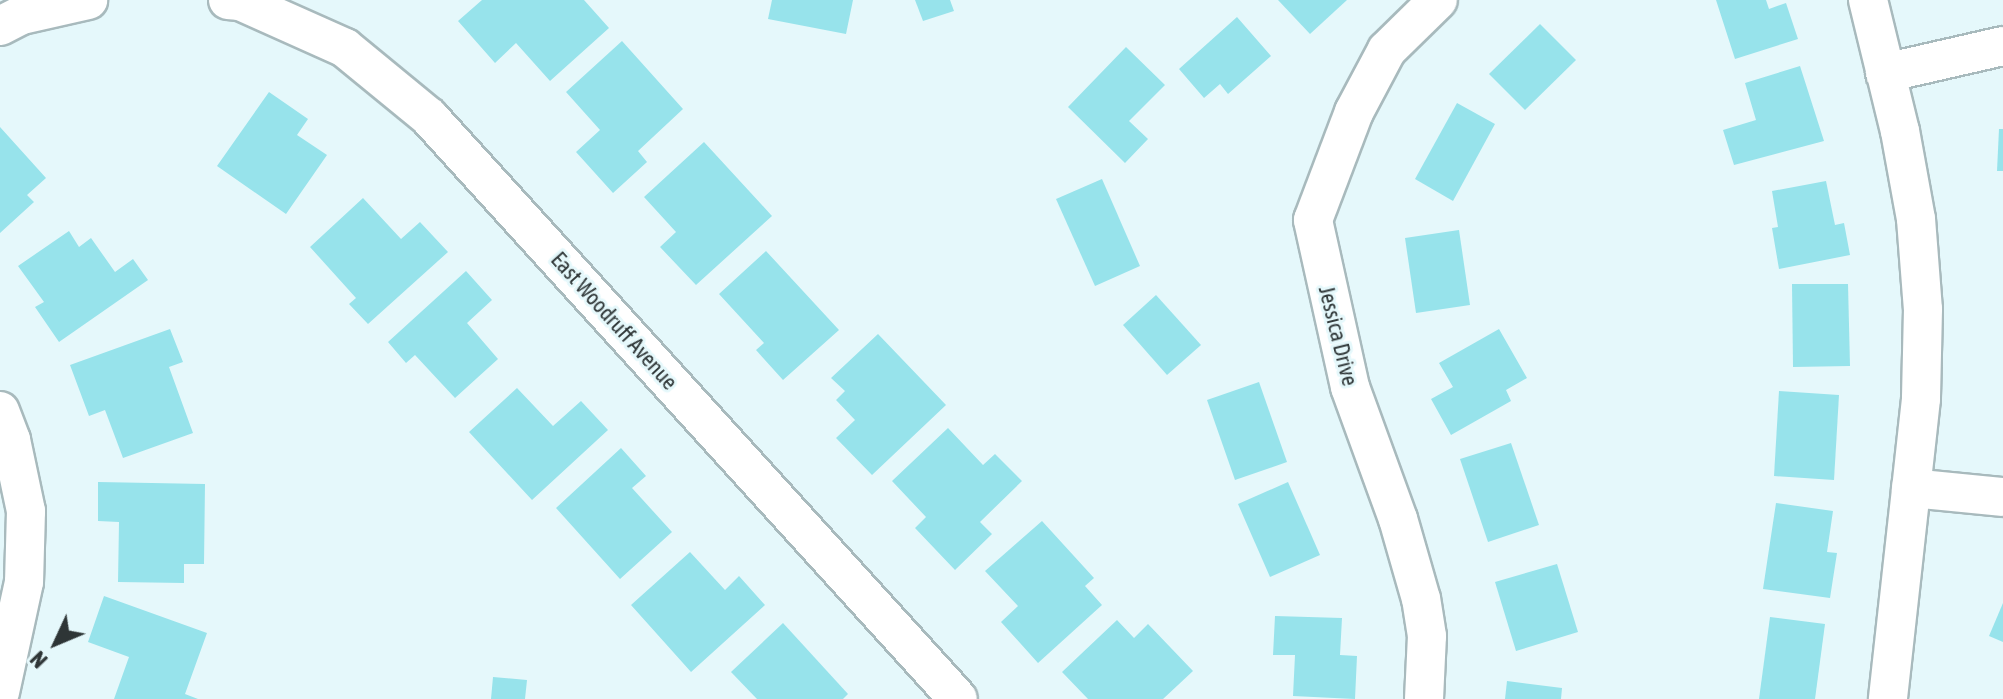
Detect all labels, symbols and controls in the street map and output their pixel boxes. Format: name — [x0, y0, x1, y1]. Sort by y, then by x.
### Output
street label: East Woodruff Avenue — [545, 247, 683, 395]
street label: Jessica Drive — [1313, 283, 1363, 389]
north arrow — [16, 603, 96, 683]
text: N — [25, 646, 53, 673]

